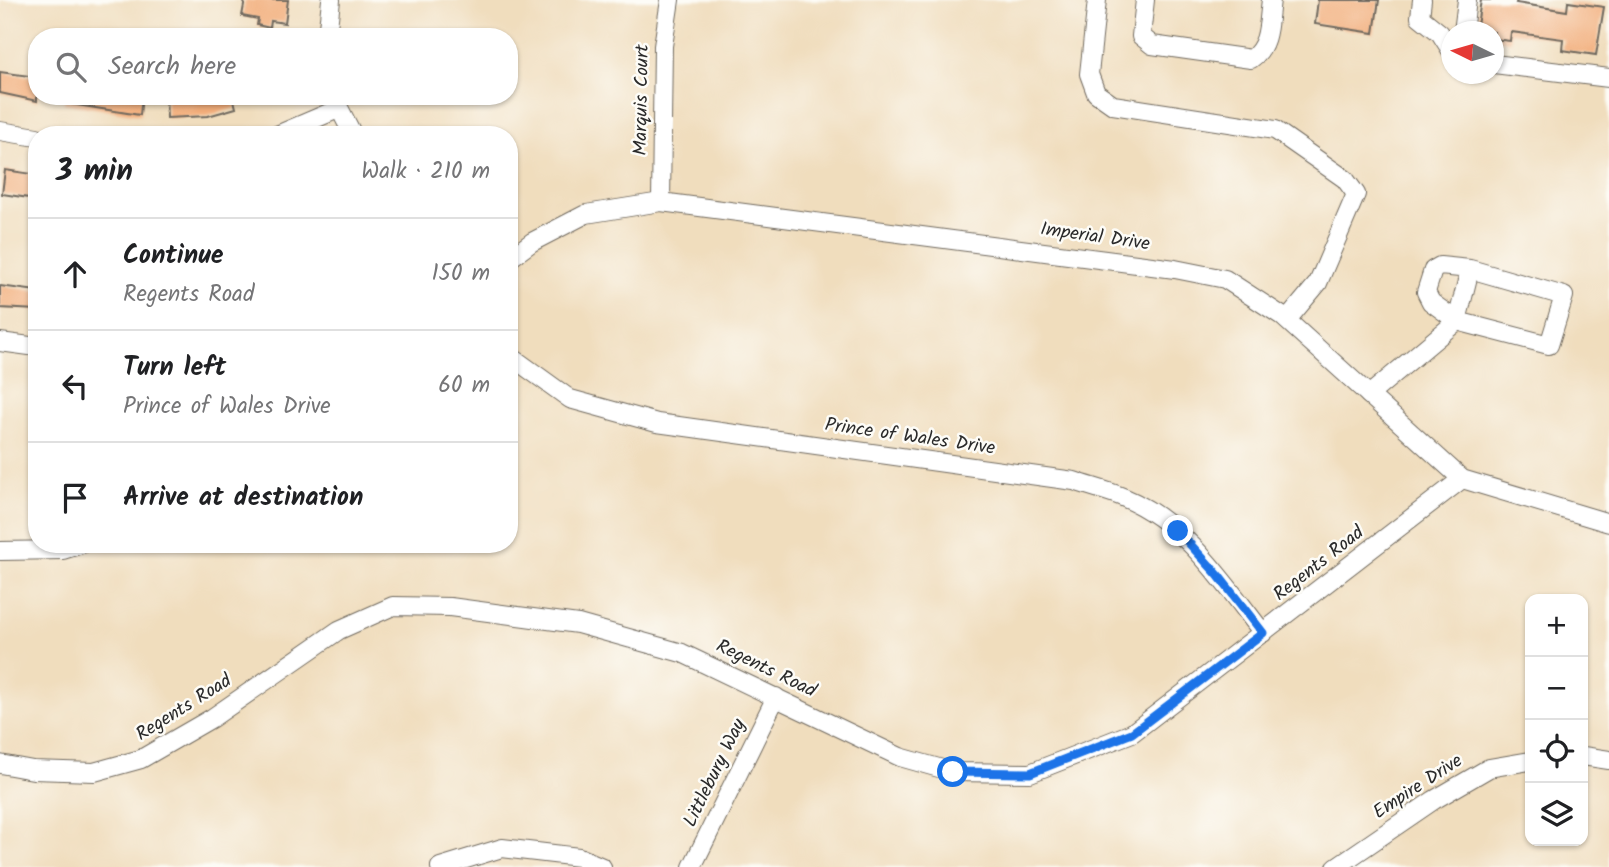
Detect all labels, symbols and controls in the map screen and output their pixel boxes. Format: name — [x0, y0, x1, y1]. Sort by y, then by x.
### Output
north arrow — [1441, 21, 1504, 84]
search box — [28, 28, 518, 105]
street label: Marquis Court — [626, 43, 658, 156]
text: Search here — [108, 46, 236, 88]
icon: search — [52, 48, 90, 86]
text: 3 min — [56, 148, 133, 196]
text: Walk · 210 m — [361, 154, 490, 190]
street label: Imperial Drive — [1038, 214, 1152, 260]
text: Continue — [123, 235, 224, 277]
icon: ahead — [56, 255, 94, 293]
text: 150 m — [431, 256, 490, 292]
text: Regents Road — [123, 277, 254, 313]
text: Turn left — [123, 347, 226, 389]
icon: left — [56, 367, 94, 405]
text: 60 m — [438, 368, 490, 404]
text: Prince of Wales Drive — [123, 389, 331, 425]
street label: Prince of Wales Drive — [823, 410, 997, 464]
text: Arrive at destination — [123, 477, 363, 519]
icon: arrive — [56, 479, 94, 517]
route end — [1162, 515, 1193, 546]
street label: Regents Road — [1267, 518, 1371, 609]
map controls — [1525, 594, 1588, 846]
button: + — [1525, 594, 1588, 657]
street label: Regents Road — [711, 632, 822, 706]
button: − — [1525, 657, 1588, 720]
street label: Regents Road — [130, 666, 238, 749]
street label: Littlebury Way — [676, 713, 755, 832]
button: locate — [1525, 720, 1588, 783]
street label: Empire Drive — [1367, 746, 1469, 827]
route start — [937, 756, 968, 787]
button: layers — [1525, 783, 1588, 846]

